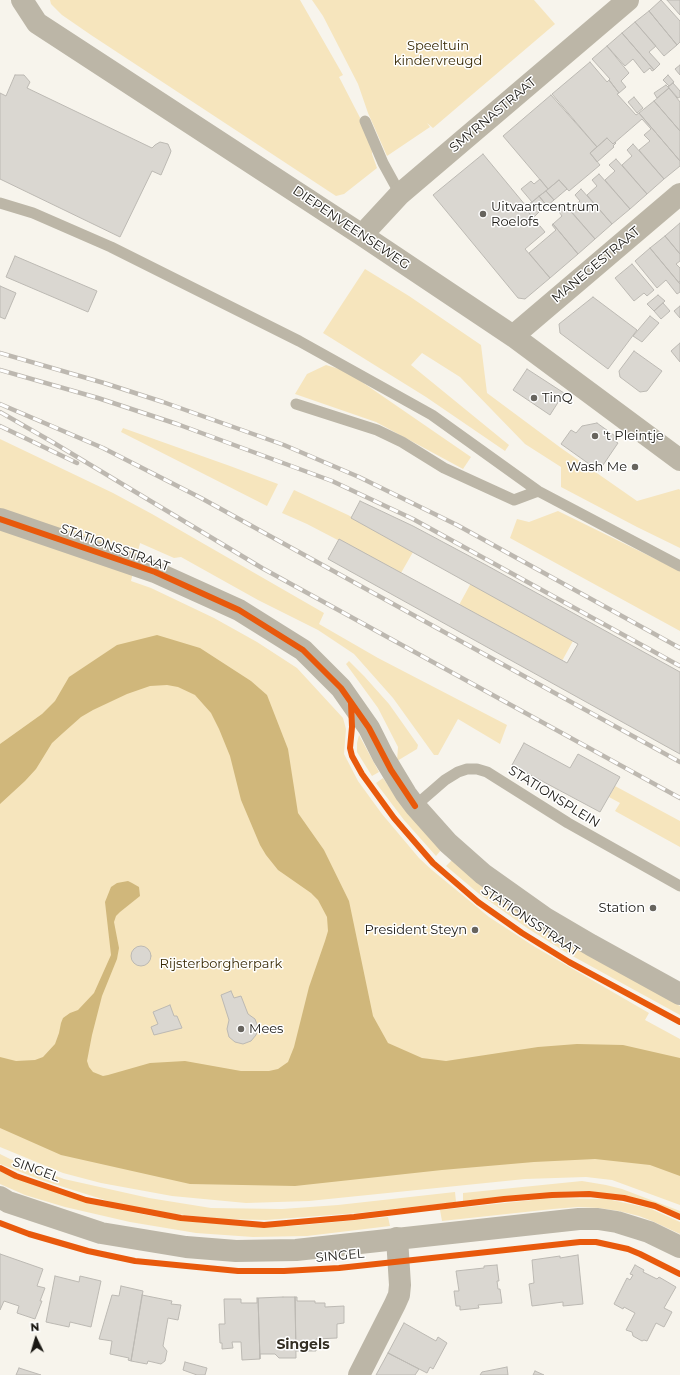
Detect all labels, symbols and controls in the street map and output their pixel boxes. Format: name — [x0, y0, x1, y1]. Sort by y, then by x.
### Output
park label: Speeltuin kindervreugd — [394, 38, 482, 69]
street label: SMYRNASTRAAT — [447, 74, 539, 156]
street label: DIEPENVEENSEWEG — [289, 183, 413, 273]
place label: Uitvaartcentrum Roelofs — [491, 199, 599, 230]
marker: Uitvaartcentrum Roelofs — [478, 209, 488, 219]
street label: MANEGESTRAAT — [549, 224, 643, 306]
place label: TinQ — [542, 390, 573, 406]
marker: TinQ — [529, 393, 539, 403]
place label: 't Pleintje — [603, 428, 664, 444]
marker: 't Pleintje — [590, 431, 600, 441]
place label: Wash Me — [567, 459, 627, 475]
marker: Wash Me — [630, 462, 640, 472]
street label: STATIONSSTRAAT — [58, 521, 172, 575]
street label: STATIONSPLEIN — [505, 763, 603, 831]
street label: STATIONSSTRAAT — [478, 882, 582, 960]
place label: Station — [599, 900, 645, 916]
marker: Station — [648, 903, 658, 913]
place label: President Steyn — [364, 922, 467, 938]
marker: President Steyn — [470, 925, 480, 935]
park label: Rijsterborgherpark — [160, 956, 282, 972]
place label: Mees — [249, 1021, 283, 1037]
marker: Mees — [236, 1024, 246, 1034]
street label: SINGEL — [10, 1154, 62, 1186]
street label: SINGEL — [315, 1246, 365, 1266]
north arrow — [16, 1319, 56, 1359]
text: N — [30, 1320, 40, 1334]
district label: Singels — [276, 1337, 330, 1353]

